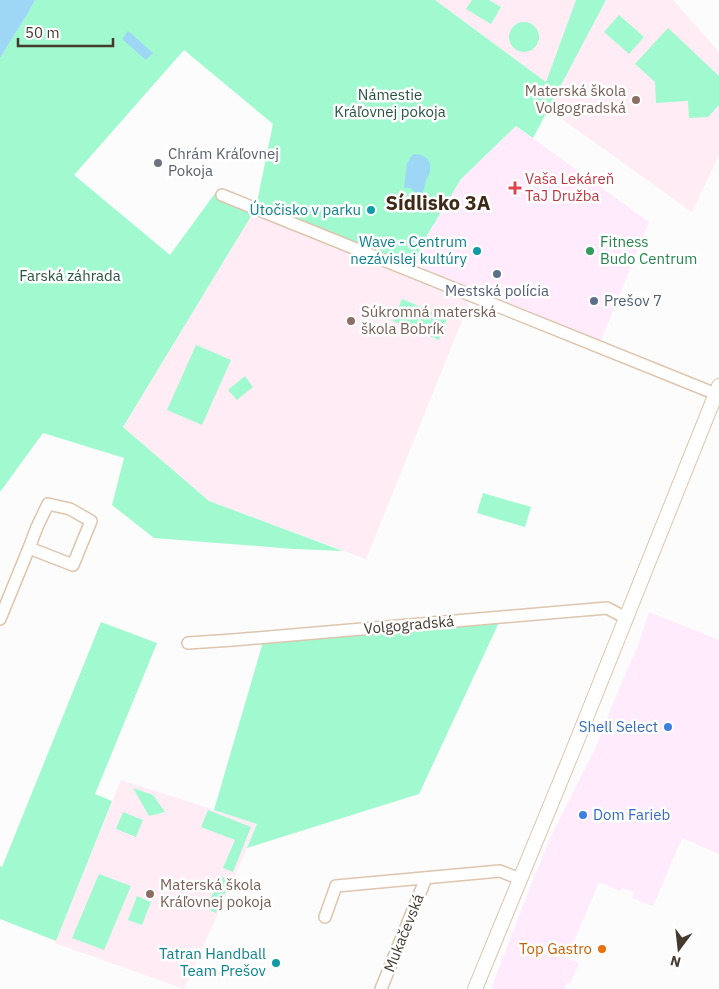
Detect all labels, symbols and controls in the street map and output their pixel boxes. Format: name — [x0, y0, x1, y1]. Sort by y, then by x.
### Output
scale bar — [18, 15, 112, 47]
text: 50 m — [25, 23, 60, 42]
place label: Materská škola Volgogradská — [525, 81, 626, 117]
park label: Námestie Kráľovnej pokoja — [334, 85, 446, 121]
marker: Materská škola Volgogradská — [630, 94, 642, 106]
place label: Chrám Kráľovnej Pokoja — [168, 144, 279, 180]
marker: Chrám Kráľovnej Pokoja — [152, 157, 164, 169]
place label: Vaša Lekáreň TaJ Družba — [525, 169, 614, 205]
marker: Vaša Lekáreň TaJ Družba — [509, 182, 521, 194]
district label: Sídlisko 3A — [386, 189, 491, 216]
place label: Útočisko v parku — [250, 200, 361, 219]
marker: Útočisko v parku — [365, 204, 377, 216]
place label: Wave - Centrum nezávislej kultúry — [350, 232, 468, 268]
place label: Fitness Budo Centrum — [600, 232, 697, 268]
marker: Wave - Centrum nezávislej kultúry — [471, 245, 483, 257]
marker: Fitness Budo Centrum — [584, 245, 596, 257]
park label: Farská záhrada — [19, 266, 121, 285]
marker: Mestská polícia — [491, 268, 503, 280]
place label: Mestská polícia — [445, 281, 549, 300]
place label: Prešov 7 — [604, 291, 662, 310]
marker: Prešov 7 — [588, 295, 600, 307]
place label: Súkromná materská škola Bobrík — [361, 302, 496, 338]
marker: Súkromná materská škola Bobrík — [345, 315, 357, 327]
street label: Volgogradská — [363, 611, 455, 638]
place label: Shell Select — [579, 717, 658, 736]
marker: Shell Select — [662, 721, 674, 733]
place label: Dom Farieb — [593, 805, 670, 824]
marker: Dom Farieb — [577, 809, 589, 821]
place label: Materská škola Kráľovnej pokoja — [160, 875, 271, 911]
marker: Materská škola Kráľovnej pokoja — [144, 888, 156, 900]
street label: Mukačevská — [379, 891, 428, 975]
north arrow — [654, 924, 704, 974]
place label: Top Gastro — [519, 939, 592, 958]
marker: Top Gastro — [596, 943, 608, 955]
place label: Tatran Handball Team Prešov — [159, 944, 267, 980]
text: N — [668, 952, 683, 972]
marker: Tatran Handball Team Prešov — [270, 957, 282, 969]

